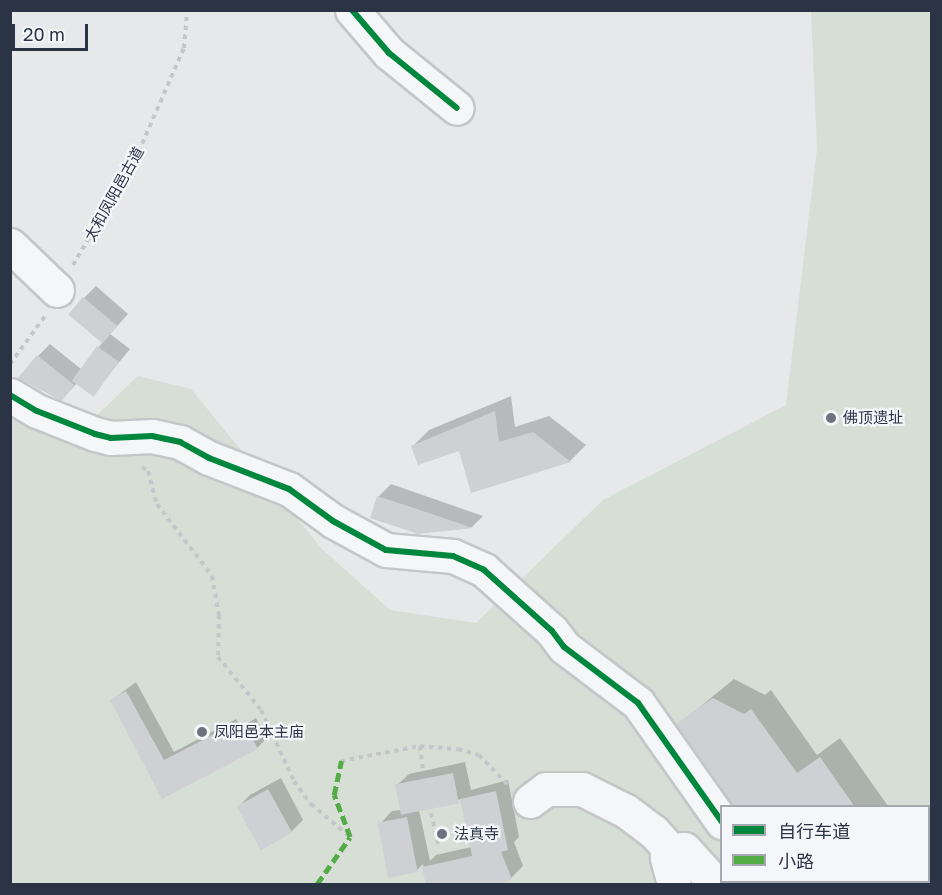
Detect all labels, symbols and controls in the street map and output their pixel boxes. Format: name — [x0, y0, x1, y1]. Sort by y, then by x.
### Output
scale bar — [15, 12, 92, 50]
text: 20 m — [23, 23, 65, 45]
street label: 太和凤阳邑古道 — [81, 144, 147, 244]
place label: 佛顶遗址 — [843, 409, 903, 427]
marker: 佛顶遗址 — [824, 411, 838, 425]
place label: 凤阳邑本主庙 — [214, 723, 304, 741]
marker: 凤阳邑本主庙 — [195, 725, 209, 739]
legend — [720, 805, 930, 883]
text: 自行车道 — [778, 820, 850, 842]
place label: 法真寺 — [454, 825, 499, 843]
marker: 法真寺 — [435, 827, 449, 841]
text: 小路 — [778, 850, 814, 872]

